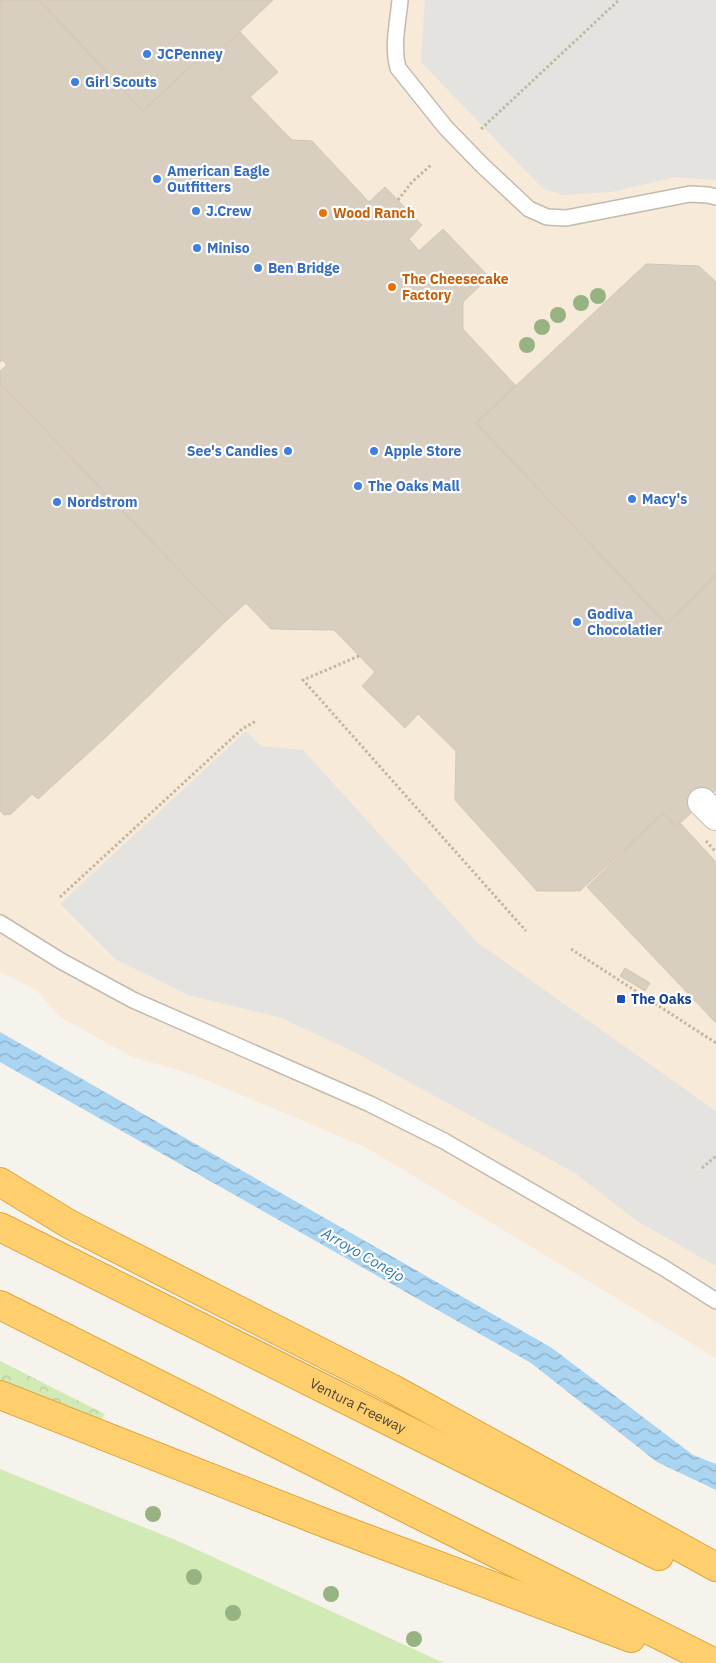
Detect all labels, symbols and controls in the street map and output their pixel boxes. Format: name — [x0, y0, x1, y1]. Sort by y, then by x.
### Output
place label: JCPenney — [157, 45, 223, 63]
marker: JCPenney — [141, 48, 153, 60]
place label: Girl Scouts — [85, 73, 157, 91]
marker: Girl Scouts — [69, 76, 81, 88]
place label: American Eagle Outfitters — [167, 162, 270, 196]
marker: American Eagle Outfitters — [151, 173, 163, 185]
place label: J.Crew — [206, 202, 252, 220]
place label: Wood Ranch — [333, 204, 415, 222]
marker: J.Crew — [190, 205, 202, 217]
marker: Wood Ranch — [317, 207, 329, 219]
place label: Miniso — [207, 239, 250, 257]
marker: Miniso — [191, 242, 203, 254]
place label: Ben Bridge — [268, 259, 340, 277]
marker: Ben Bridge — [252, 262, 264, 274]
place label: The Cheesecake Factory — [402, 270, 509, 304]
marker: The Cheesecake Factory — [386, 281, 398, 293]
place label: See's Candies — [187, 442, 278, 460]
place label: Apple Store — [384, 442, 461, 460]
marker: See's Candies — [282, 445, 294, 457]
marker: Apple Store — [368, 445, 380, 457]
place label: The Oaks Mall — [368, 477, 460, 495]
marker: The Oaks Mall — [352, 480, 364, 492]
place label: Macy's — [642, 490, 687, 508]
place label: Nordstrom — [67, 493, 137, 511]
marker: Macy's — [626, 493, 638, 505]
marker: Nordstrom — [51, 496, 63, 508]
place label: Godiva Chocolatier — [587, 605, 663, 639]
marker: Godiva Chocolatier — [571, 616, 583, 628]
place label: The Oaks — [631, 990, 692, 1008]
marker: The Oaks — [615, 993, 627, 1005]
water label: Arroyo Conejo — [318, 1223, 408, 1286]
street label: Ventura Freeway — [307, 1374, 409, 1437]

